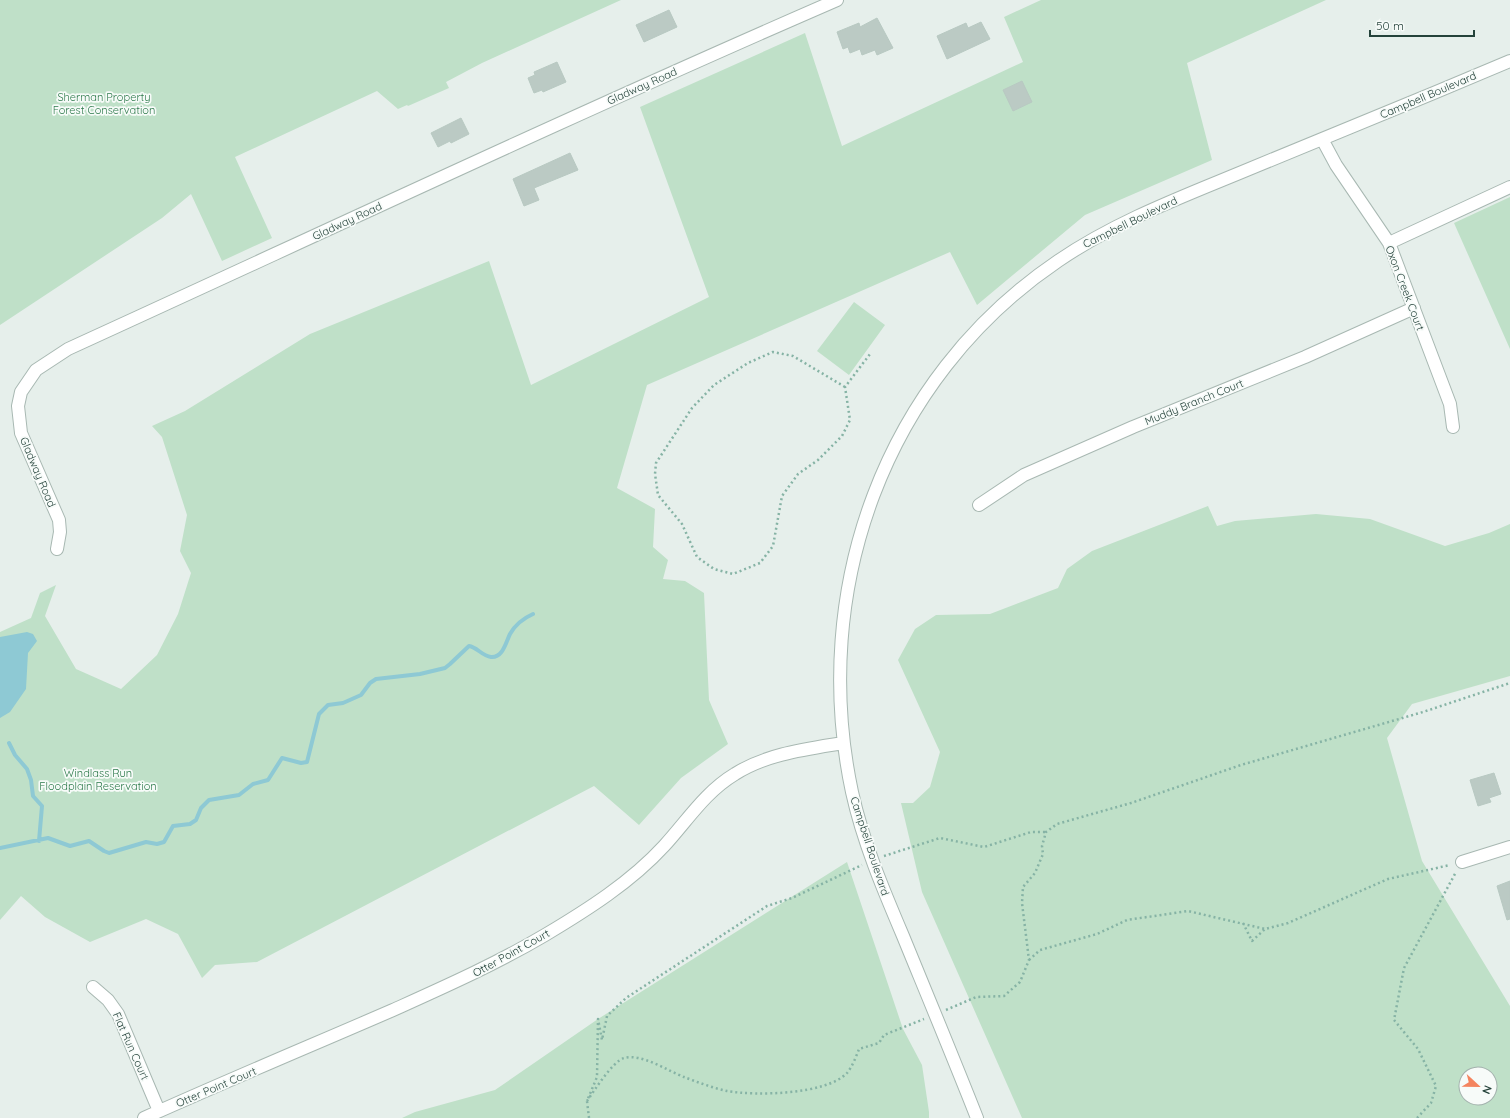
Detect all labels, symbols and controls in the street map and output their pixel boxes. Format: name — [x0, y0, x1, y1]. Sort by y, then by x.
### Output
scale bar — [1370, 12, 1474, 38]
text: 50 m — [1376, 18, 1404, 33]
street label: Gladway Road — [605, 64, 679, 108]
street label: Campbell Boulevard — [1378, 68, 1478, 122]
park label: Sherman Property Forest Conservation — [53, 90, 155, 117]
street label: Campbell Boulevard — [1081, 193, 1179, 251]
street label: Gladway Road — [310, 199, 384, 243]
street label: Oxon Creek Court — [1382, 243, 1428, 333]
street label: Muddy Branch Court — [1143, 376, 1246, 428]
street label: Gladway Road — [17, 435, 59, 509]
park label: Windlass Run Floodplain Reservation — [39, 766, 157, 793]
street label: Campbell Boulevard — [847, 795, 893, 897]
street label: Otter Point Court — [470, 926, 552, 980]
street label: Flat Run Court — [110, 1010, 152, 1082]
street label: Otter Point Court — [174, 1064, 258, 1110]
north arrow — [1458, 1066, 1498, 1106]
text: N — [1479, 1083, 1495, 1096]

